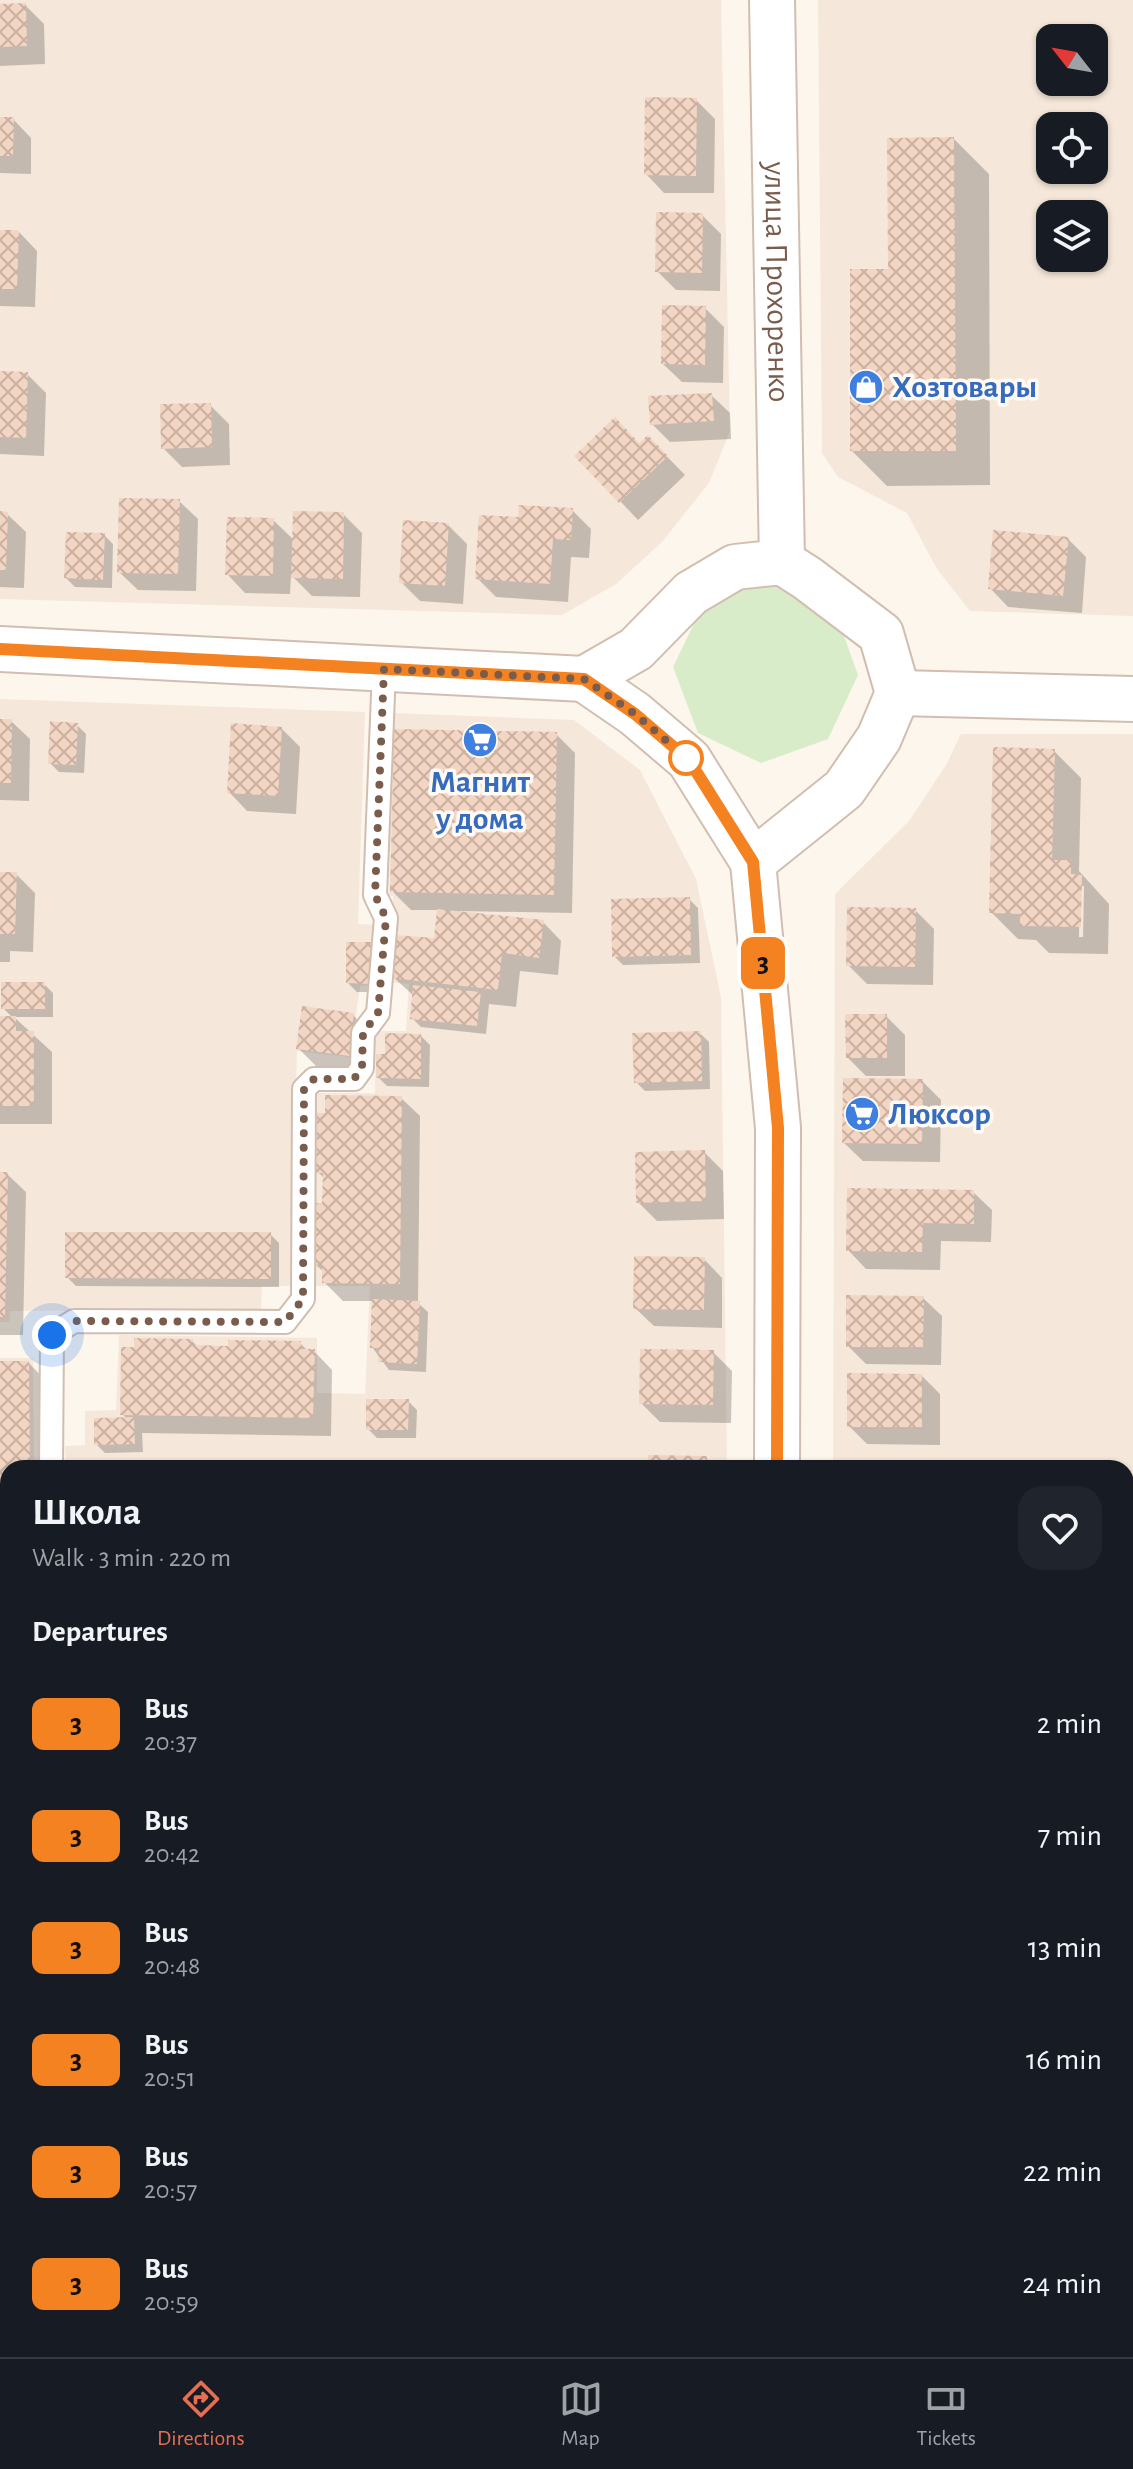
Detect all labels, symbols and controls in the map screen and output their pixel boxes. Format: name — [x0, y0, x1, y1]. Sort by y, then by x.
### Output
north arrow — [1036, 24, 1108, 96]
map controls — [1036, 24, 1108, 272]
button: locate — [1036, 112, 1108, 184]
street label: улица Прохоренко — [759, 160, 795, 403]
button: layers — [1036, 200, 1108, 272]
shop icon: Хозтовары — [847, 368, 885, 406]
place label: Хозтовары — [892, 371, 1037, 403]
supermarket icon: Магнит у дома — [461, 721, 499, 759]
unlabelled marker — [669, 741, 703, 775]
place label: Магнит у дома — [430, 766, 530, 835]
line badge: 3 — [737, 937, 789, 989]
text: 3 — [757, 949, 769, 977]
supermarket icon: Люксор — [843, 1095, 881, 1133]
place label: Люксор — [888, 1098, 991, 1130]
your location — [32, 1315, 72, 1355]
button: heart — [1018, 1486, 1102, 1570]
text: Школа — [32, 1494, 141, 1532]
text: Walk · 3 min · 220 m — [32, 1545, 231, 1571]
text: Departures — [32, 1617, 168, 1647]
text: Bus — [144, 1694, 189, 1724]
text: 2 min — [1037, 1709, 1102, 1739]
text: 3 — [70, 1710, 82, 1738]
text: 20:37 — [144, 1729, 197, 1755]
text: Bus — [144, 1806, 189, 1836]
text: 7 min — [1038, 1821, 1102, 1851]
text: 3 — [70, 1822, 82, 1850]
text: 20:42 — [144, 1841, 200, 1867]
text: Bus — [144, 1918, 189, 1948]
text: 13 min — [1028, 1933, 1102, 1963]
text: 3 — [70, 1934, 82, 1962]
text: 20:48 — [144, 1953, 200, 1979]
text: Bus — [144, 2030, 189, 2060]
text: 16 min — [1026, 2045, 1102, 2075]
text: 3 — [70, 2046, 82, 2074]
text: 20:51 — [144, 2065, 195, 2091]
text: Bus — [144, 2142, 189, 2172]
text: 22 min — [1023, 2157, 1102, 2187]
text: 3 — [70, 2158, 82, 2186]
text: 20:57 — [144, 2177, 197, 2203]
text: Bus — [144, 2254, 189, 2284]
text: 24 min — [1022, 2269, 1102, 2299]
text: 3 — [70, 2270, 82, 2298]
text: 20:59 — [144, 2289, 199, 2315]
tab: Directions — [157, 2377, 245, 2451]
tab: Map — [559, 2377, 603, 2451]
tab: Tickets — [916, 2377, 976, 2451]

